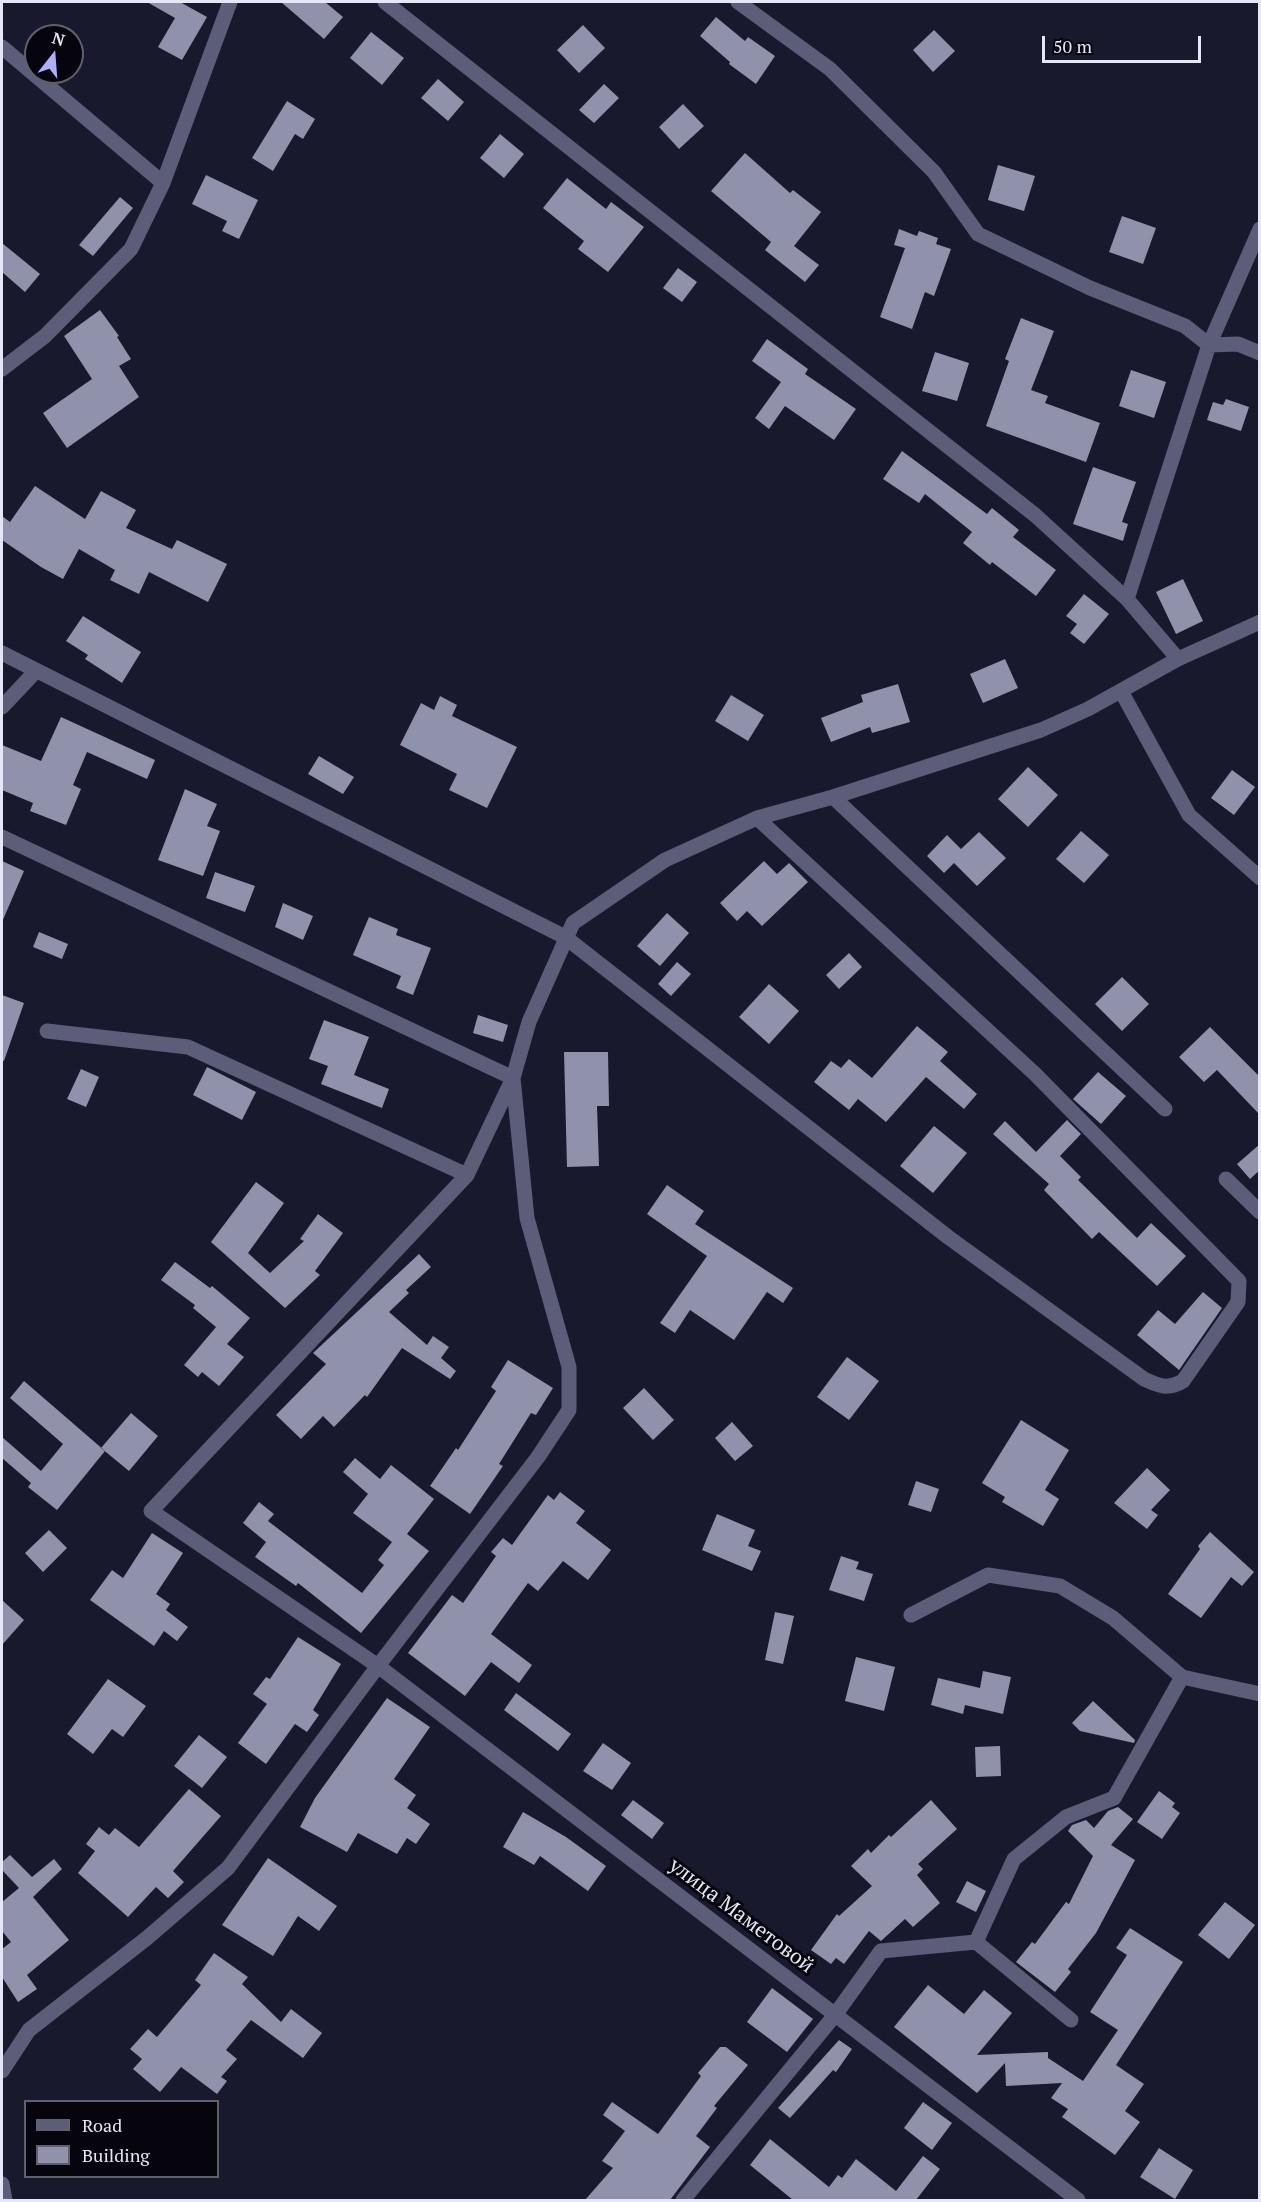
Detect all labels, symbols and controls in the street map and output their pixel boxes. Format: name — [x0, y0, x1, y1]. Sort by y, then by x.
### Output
north arrow — [24, 24, 84, 84]
scale bar — [1045, 24, 1204, 62]
text: N — [50, 26, 68, 51]
text: 50 m — [1053, 34, 1092, 58]
street label: улица Маметовой — [663, 1853, 819, 1979]
legend — [24, 2100, 219, 2178]
text: Road — [82, 2113, 122, 2137]
text: Building — [82, 2143, 150, 2167]

